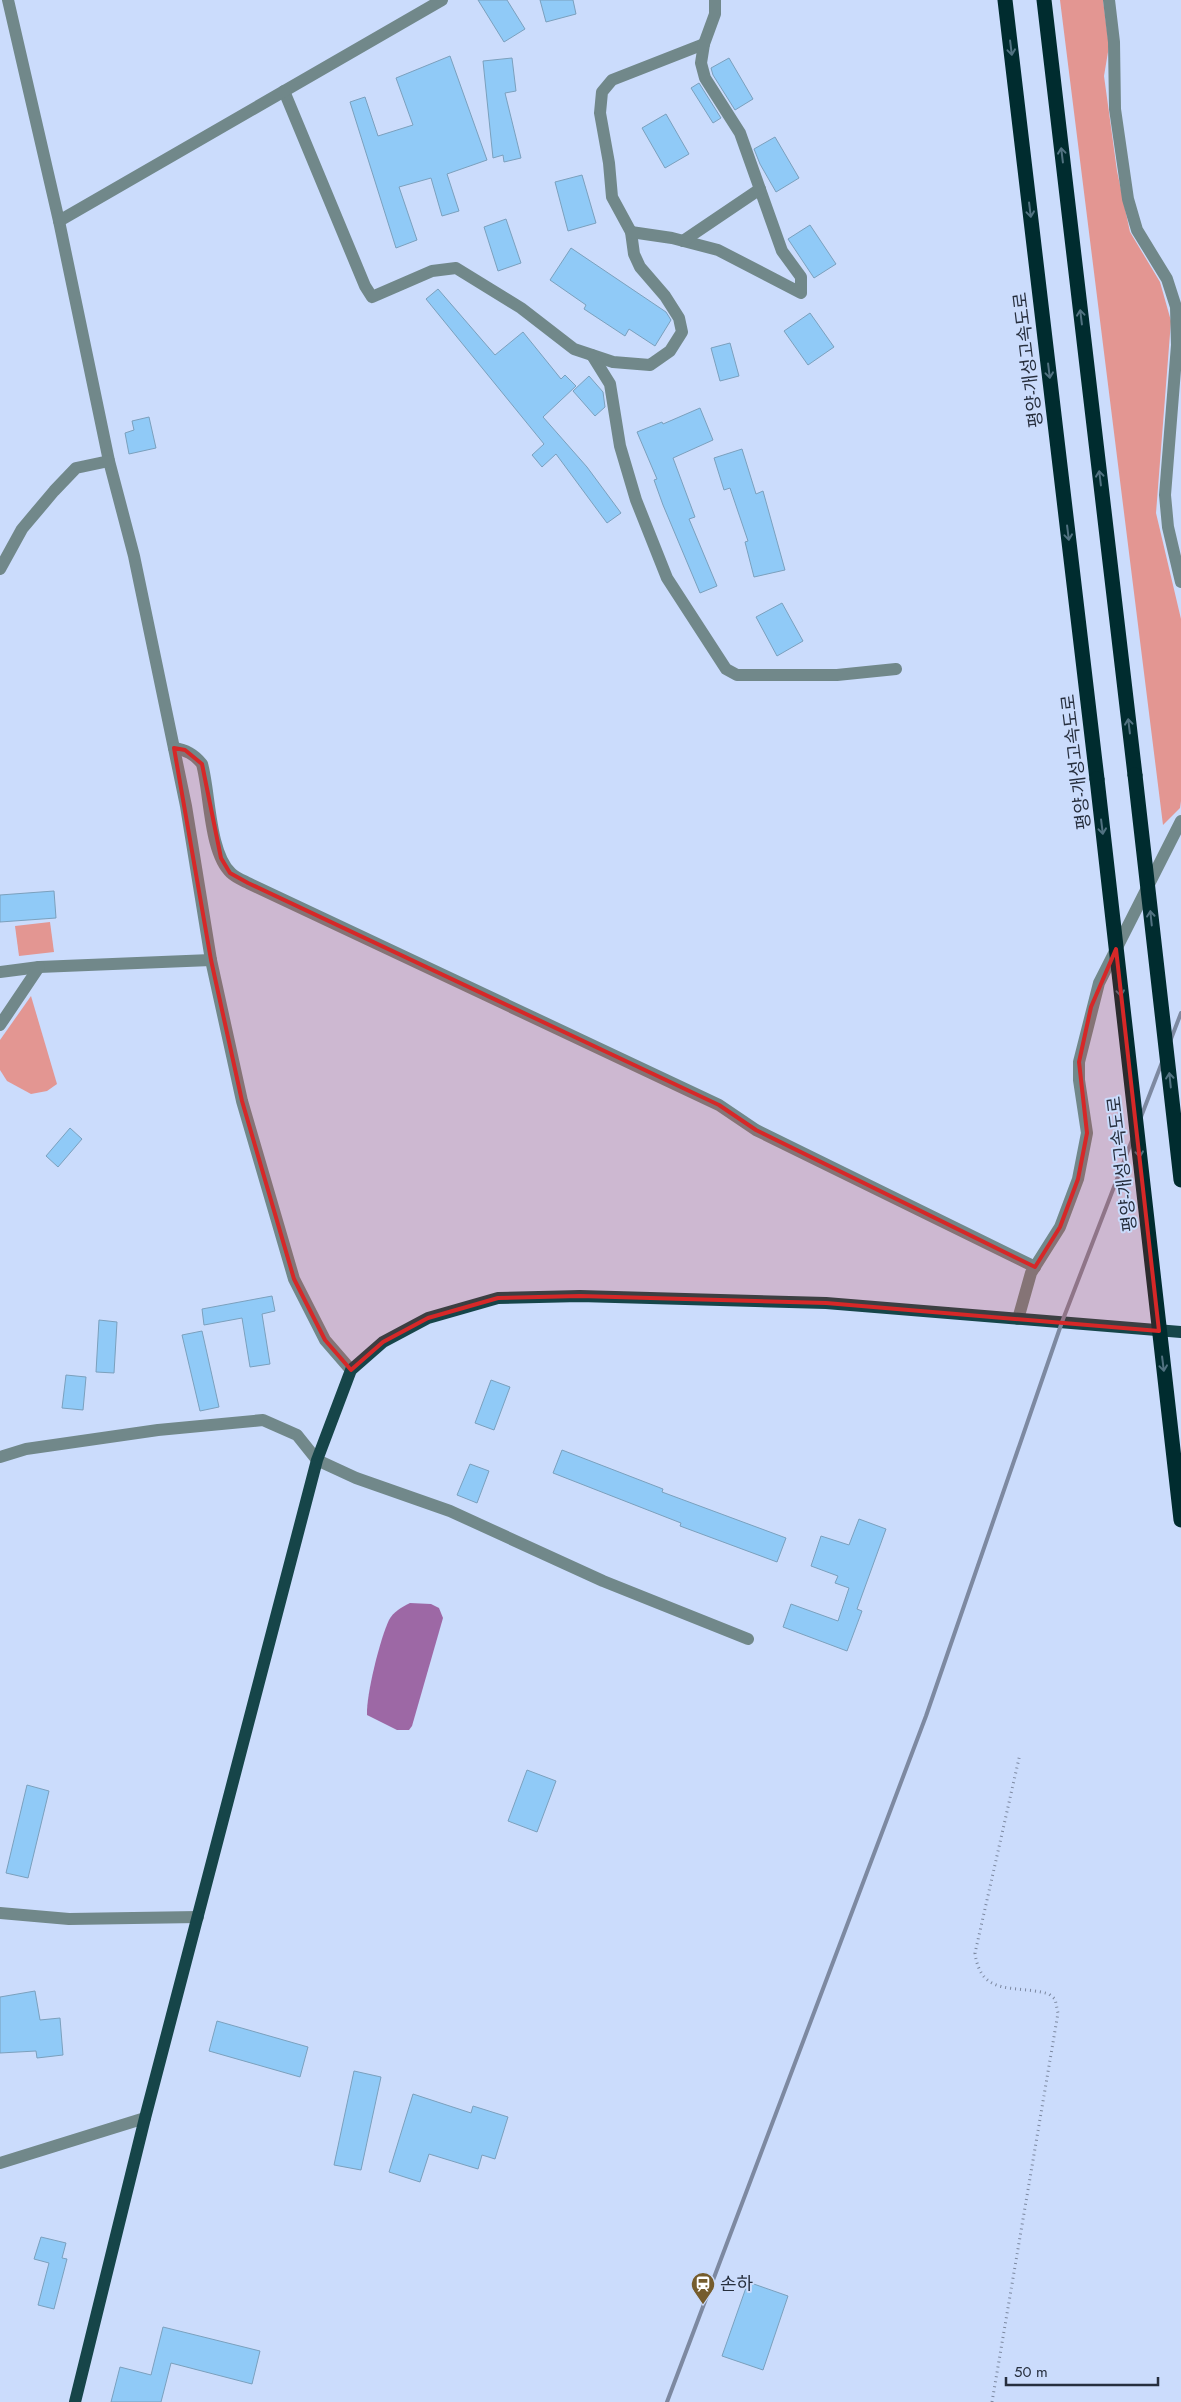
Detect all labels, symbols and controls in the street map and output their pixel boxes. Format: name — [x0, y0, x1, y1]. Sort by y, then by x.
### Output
one-way arrow — [1006, 40, 1016, 56]
one-way arrow — [1057, 147, 1067, 163]
one-way arrow — [1025, 202, 1035, 218]
street label: 평양-개성고속도로 — [1007, 291, 1049, 429]
one-way arrow — [1076, 309, 1086, 325]
one-way arrow — [1044, 363, 1054, 379]
one-way arrow — [1095, 470, 1105, 486]
one-way arrow — [1063, 524, 1073, 540]
street label: 평양-개성고속도로 — [1055, 693, 1097, 831]
one-way arrow — [1124, 718, 1134, 734]
one-way arrow — [1097, 819, 1107, 835]
one-way arrow — [1146, 910, 1156, 926]
one-way arrow — [1115, 980, 1125, 996]
one-way arrow — [1165, 1072, 1175, 1088]
street label: 평양-개성고속도로 — [1101, 1095, 1143, 1233]
one-way arrow — [1134, 1142, 1144, 1158]
one-way arrow — [1158, 1355, 1168, 1371]
station icon: 손하 — [690, 2271, 716, 2305]
place label: 손하 — [720, 2271, 754, 2297]
scale bar — [1006, 2354, 1158, 2386]
text: 50 m — [1014, 2361, 1048, 2383]

